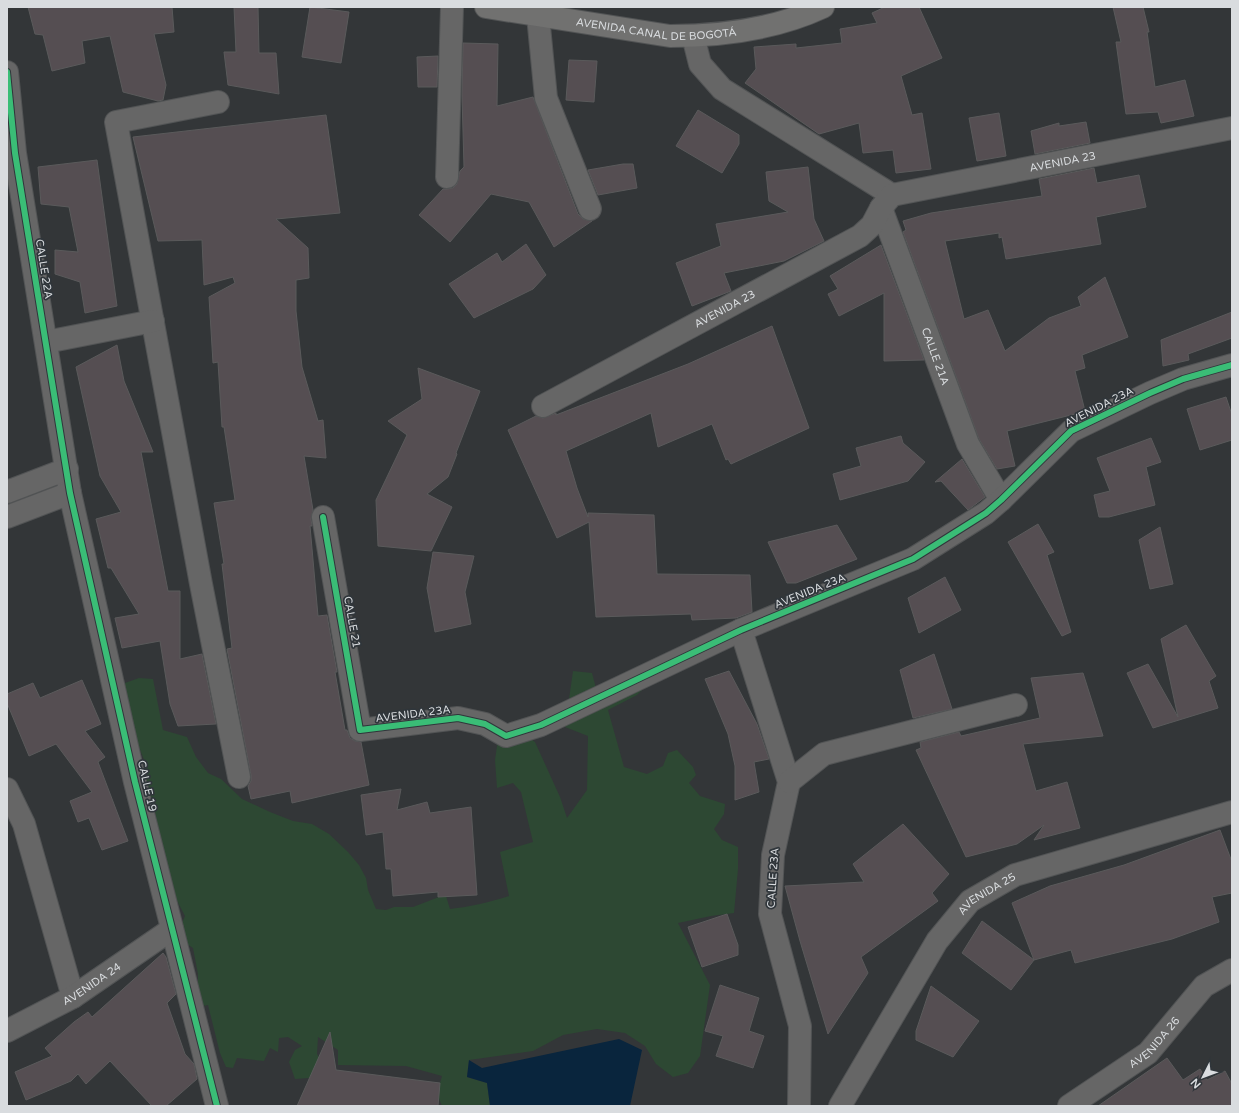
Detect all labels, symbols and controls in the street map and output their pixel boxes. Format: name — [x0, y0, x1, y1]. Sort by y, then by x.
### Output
street label: AVENIDA CANAL DE BOGOTÁ — [575, 15, 737, 43]
street label: AVENIDA 23 — [1028, 148, 1097, 174]
street label: CALLE 22A — [33, 238, 55, 300]
street label: AVENIDA 23 — [692, 287, 757, 330]
street label: CALLE 21A — [919, 326, 952, 387]
street label: AVENIDA 23A — [1062, 384, 1136, 430]
street label: AVENIDA 23A — [773, 571, 847, 611]
street label: CALLE 21 — [341, 595, 363, 649]
street label: AVENIDA 23A — [375, 703, 451, 725]
street label: CALLE 19 — [135, 759, 159, 813]
street label: CALLE 23A — [764, 847, 782, 909]
street label: AVENIDA 25 — [955, 870, 1018, 917]
street label: AVENIDA 24 — [60, 960, 123, 1008]
street label: AVENIDA 26 — [1126, 1014, 1182, 1071]
north arrow — [1183, 1057, 1223, 1097]
text: N — [1188, 1076, 1204, 1091]

